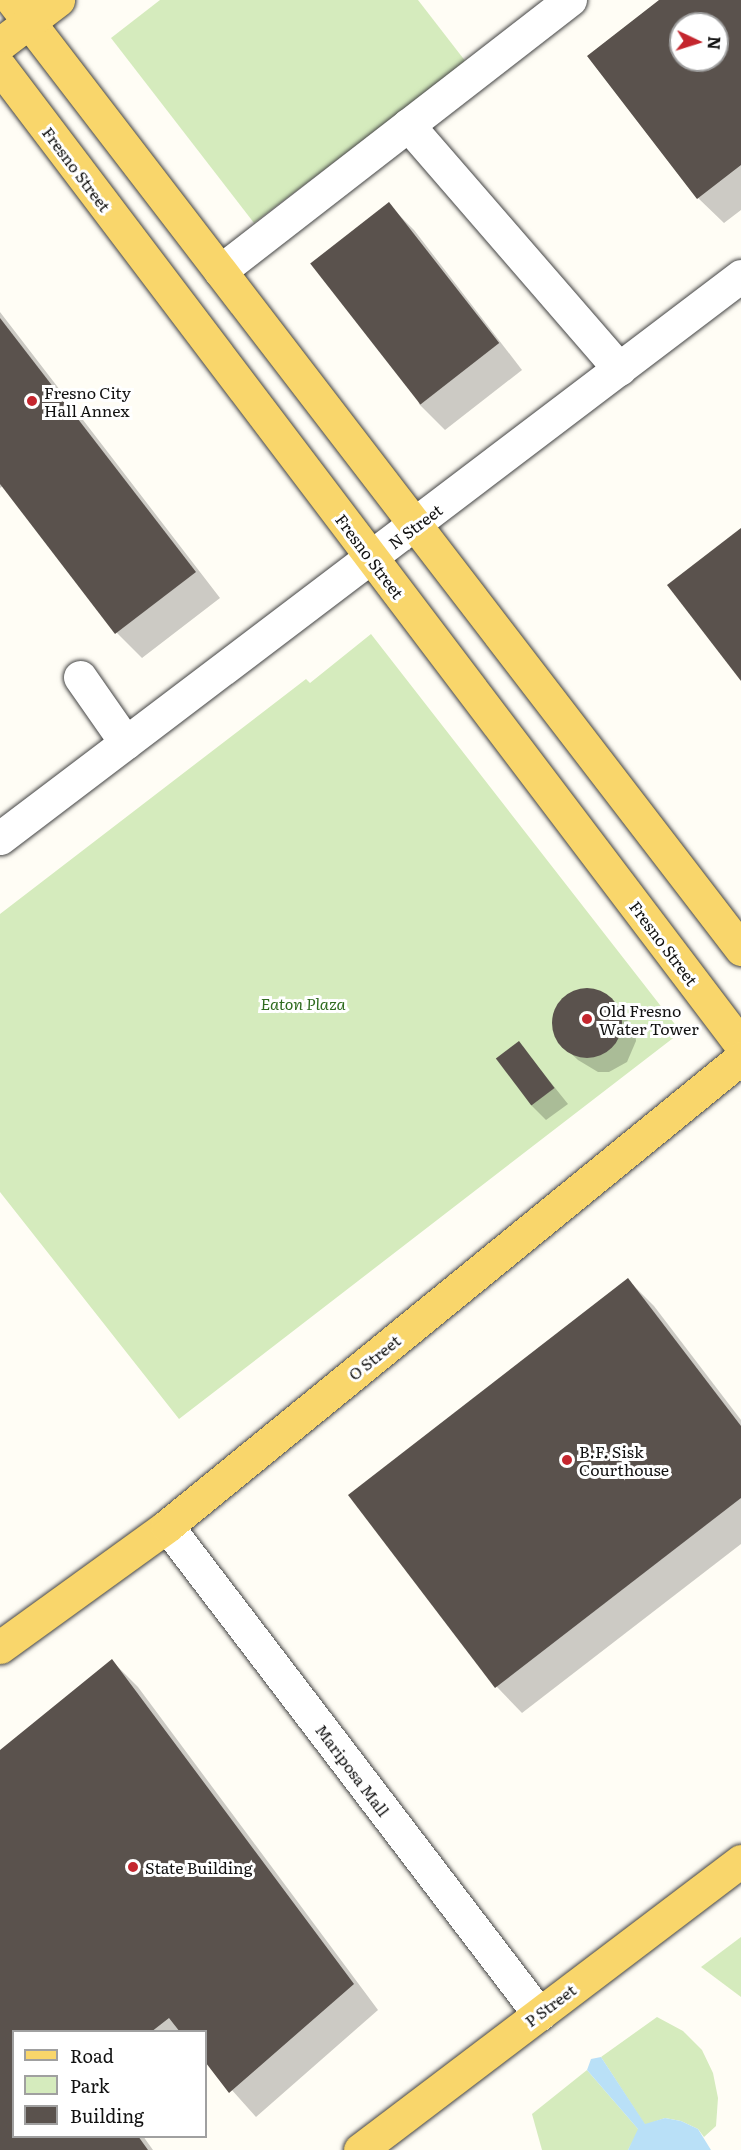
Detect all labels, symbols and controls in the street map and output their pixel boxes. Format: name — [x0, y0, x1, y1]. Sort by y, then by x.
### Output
north arrow — [669, 12, 729, 72]
text: N — [703, 36, 727, 51]
street label: Fresno Street — [39, 123, 115, 215]
place label: Fresno City Hall Annex — [44, 382, 131, 420]
marker: Fresno City Hall Annex — [25, 394, 39, 408]
street label: N Street — [384, 500, 446, 552]
street label: Fresno Street — [332, 510, 408, 602]
street label: Fresno Street — [626, 897, 702, 989]
park label: Eaton Plaza — [260, 993, 346, 1013]
place label: Old Fresno Water Tower — [599, 1000, 699, 1038]
marker: Old Fresno Water Tower — [580, 1012, 594, 1026]
street label: O Street — [344, 1330, 404, 1384]
place label: B.F. Sisk Courthouse — [579, 1441, 669, 1479]
marker: B.F. Sisk Courthouse — [560, 1453, 574, 1467]
street label: Mariposa Mall — [312, 1720, 394, 1820]
place label: State Building — [145, 1857, 253, 1877]
marker: State Building — [126, 1860, 140, 1874]
street label: P Street — [521, 1980, 579, 2030]
legend — [12, 2030, 207, 2138]
text: Road — [70, 2042, 114, 2069]
text: Park — [70, 2072, 109, 2099]
text: Building — [70, 2102, 144, 2129]

